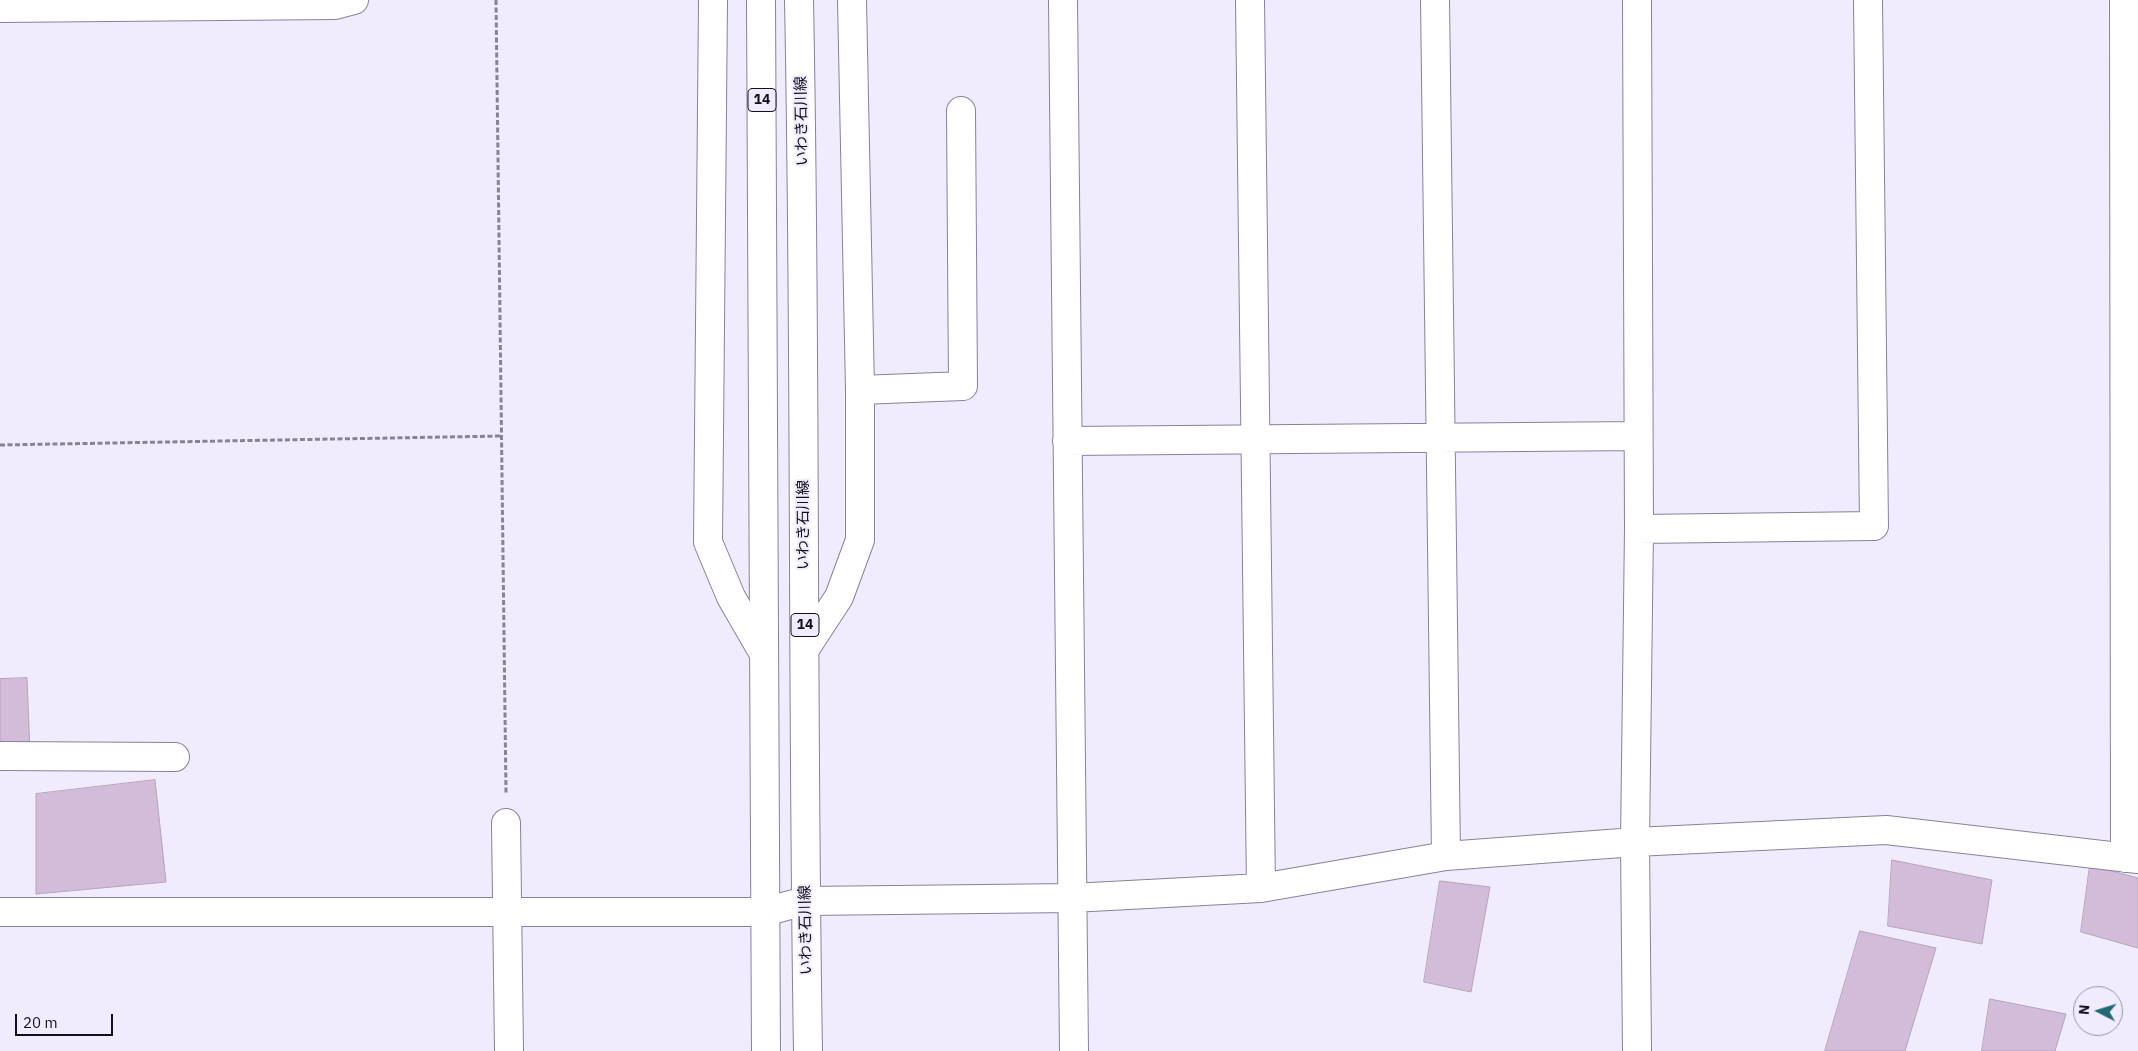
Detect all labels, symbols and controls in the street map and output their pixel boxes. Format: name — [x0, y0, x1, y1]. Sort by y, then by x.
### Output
street label: いわき石川線 — [792, 76, 812, 166]
road number: 14 — [748, 88, 776, 112]
street label: いわき石川線 — [795, 480, 813, 570]
road number: 14 — [791, 614, 819, 636]
street label: いわき石川線 — [796, 885, 816, 975]
north arrow — [2073, 986, 2123, 1036]
scale bar — [18, 1004, 115, 1036]
text: N — [2075, 1004, 2093, 1016]
text: 20 m — [23, 1013, 58, 1032]

